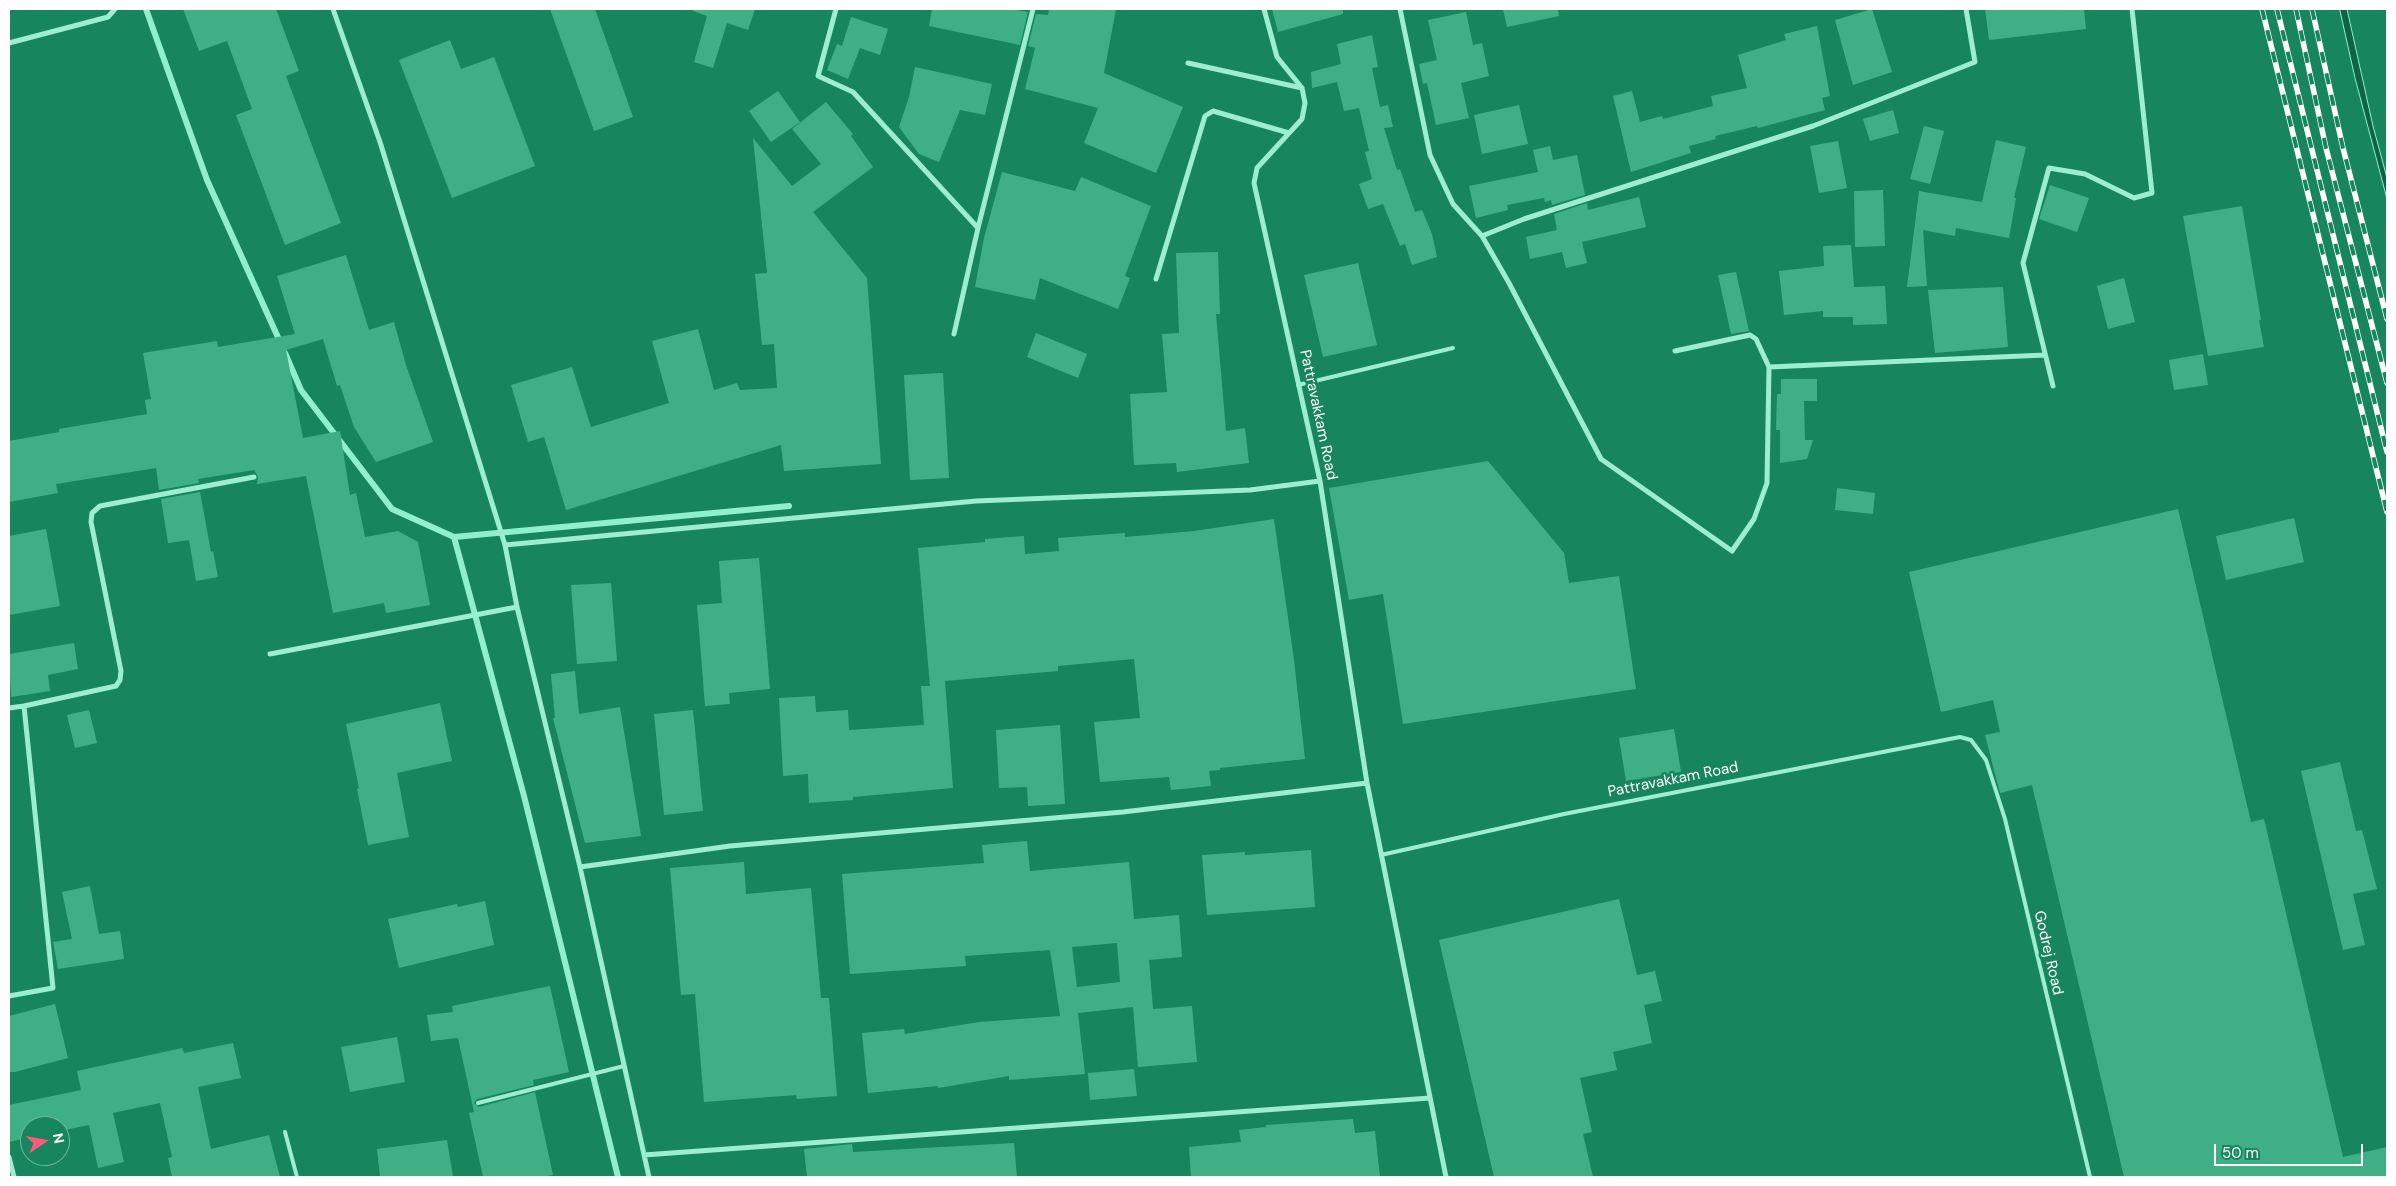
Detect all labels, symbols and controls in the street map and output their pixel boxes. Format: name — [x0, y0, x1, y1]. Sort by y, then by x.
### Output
street label: Pattravakkam Road — [1295, 348, 1341, 482]
street label: Pattravakkam Road — [1606, 759, 1740, 801]
street label: Godrej Road — [2030, 909, 2066, 997]
north arrow — [20, 1116, 70, 1166]
text: N — [49, 1131, 69, 1145]
scale bar — [2216, 1134, 2365, 1166]
text: 50 m — [2222, 1143, 2259, 1163]

